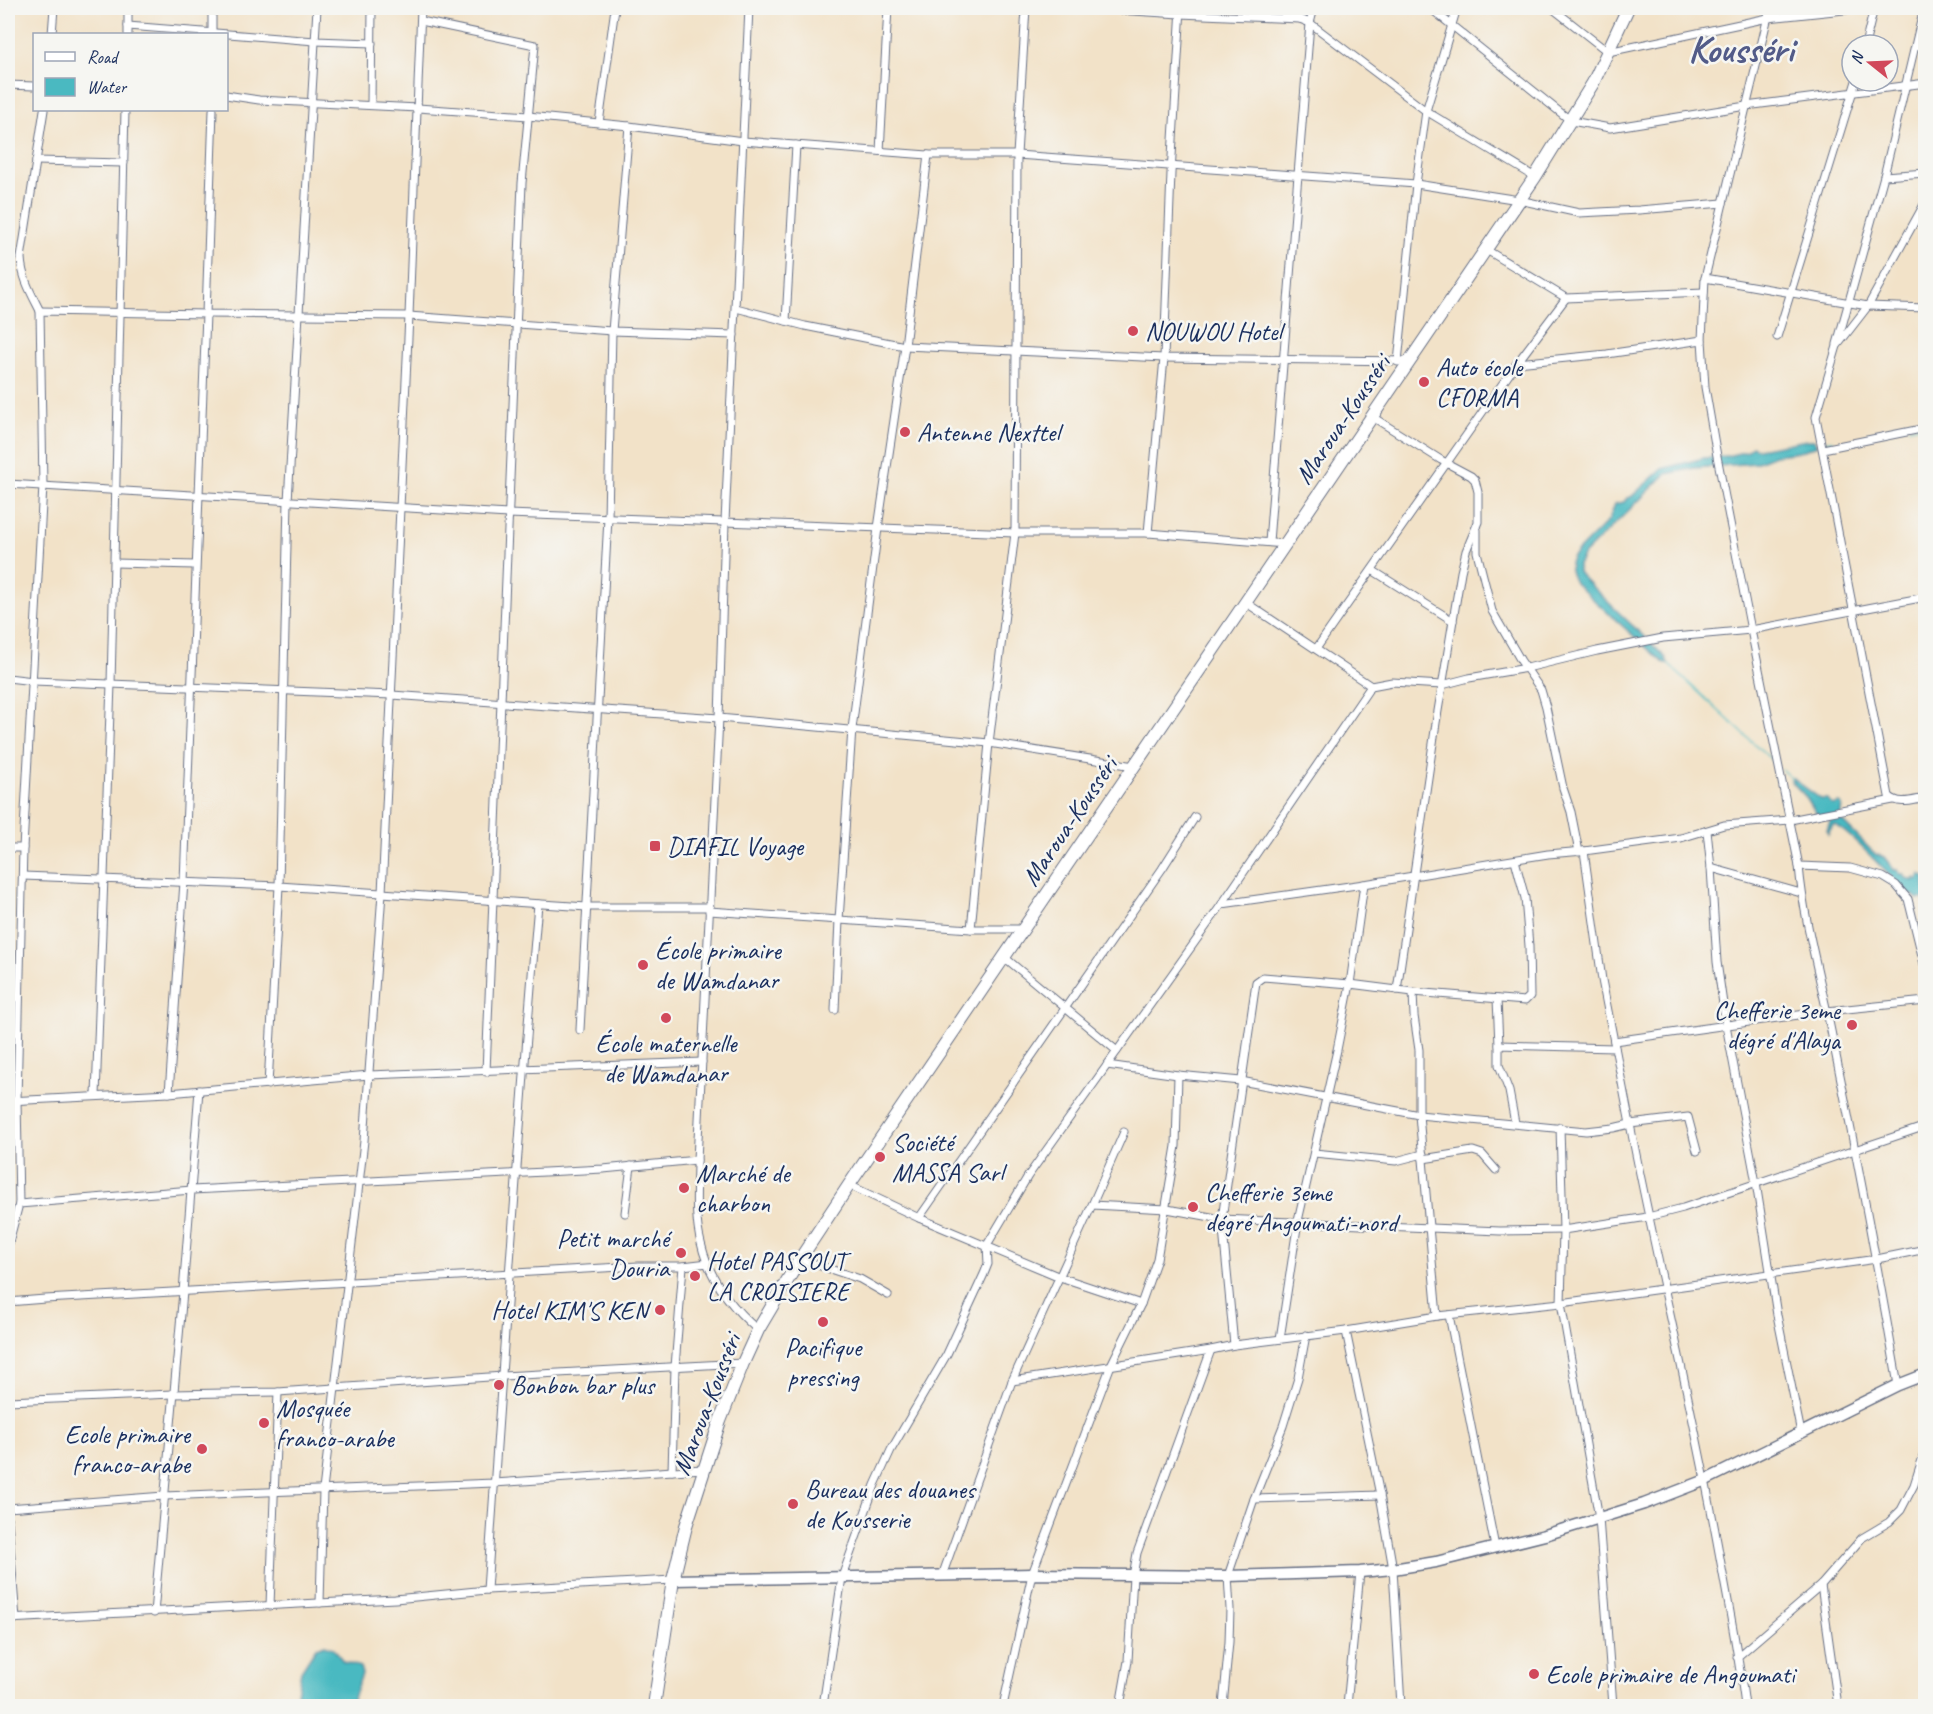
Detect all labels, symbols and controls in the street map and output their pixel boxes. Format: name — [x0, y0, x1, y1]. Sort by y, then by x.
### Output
district label: Kousséri — [1688, 26, 1798, 73]
legend — [33, 33, 228, 111]
north arrow — [1840, 33, 1900, 93]
text: Road — [87, 46, 120, 68]
text: N — [1846, 48, 1869, 66]
text: Water — [87, 76, 128, 98]
place label: NOUWOU Hotel — [1145, 315, 1286, 348]
marker: NOUWOU Hotel — [1126, 324, 1140, 338]
street label: Maroua-Kousséri — [1287, 346, 1400, 490]
place label: Auto école CFORMA — [1436, 351, 1524, 414]
marker: Auto école CFORMA — [1417, 375, 1431, 389]
place label: Antenne Nexttel — [917, 416, 1064, 449]
marker: Antenne Nexttel — [898, 425, 912, 439]
street label: Maroua-Kousséri — [1014, 748, 1127, 892]
place label: DIAFIL Voyage — [667, 830, 805, 863]
marker: DIAFIL Voyage — [648, 839, 662, 853]
place label: École primaire de Wamdanar — [655, 934, 782, 997]
marker: École primaire de Wamdanar — [636, 958, 650, 972]
place label: Chefferie 3eme dégré d'Alaya — [1714, 994, 1842, 1057]
marker: École maternelle de Wamdanar — [659, 1011, 673, 1025]
marker: Chefferie 3eme dégré d'Alaya — [1845, 1018, 1859, 1032]
place label: École maternelle de Wamdanar — [596, 1027, 738, 1090]
place label: Société MASSA Sarl — [892, 1126, 1008, 1189]
marker: Société MASSA Sarl — [873, 1150, 887, 1164]
place label: Marché de charbon — [696, 1157, 792, 1220]
place label: Chefferie 3eme dégré Angoumati-nord — [1205, 1176, 1401, 1239]
marker: Marché de charbon — [677, 1181, 691, 1195]
marker: Chefferie 3eme dégré Angoumati-nord — [1186, 1200, 1200, 1214]
place label: Petit marché Douria — [557, 1222, 673, 1285]
place label: Hotel PASSOUT LA CROISIERE — [707, 1245, 853, 1308]
marker: Petit marché Douria — [674, 1246, 688, 1260]
marker: Hotel PASSOUT LA CROISIERE — [688, 1269, 702, 1283]
place label: Hotel KIM'S KEN — [491, 1294, 652, 1327]
marker: Hotel KIM'S KEN — [653, 1303, 667, 1317]
marker: Pacifique pressing — [816, 1315, 830, 1329]
street label: Maroua-Kousséri — [664, 1326, 750, 1480]
place label: Pacifique pressing — [785, 1331, 864, 1394]
place label: Bonbon bar plus — [511, 1369, 656, 1402]
marker: Bonbon bar plus — [492, 1378, 506, 1392]
place label: Mosquée franco-arabe — [276, 1392, 395, 1455]
marker: Mosquée franco-arabe — [257, 1416, 271, 1430]
place label: Ecole primaire franco-arabe — [65, 1418, 192, 1481]
marker: Ecole primaire franco-arabe — [195, 1442, 209, 1456]
place label: Bureau des douanes de Kousserie — [805, 1473, 977, 1536]
marker: Bureau des douanes de Kousserie — [786, 1497, 800, 1511]
place label: Ecole primaire de Angoumati — [1546, 1658, 1798, 1691]
marker: Ecole primaire de Angoumati — [1527, 1667, 1541, 1681]

